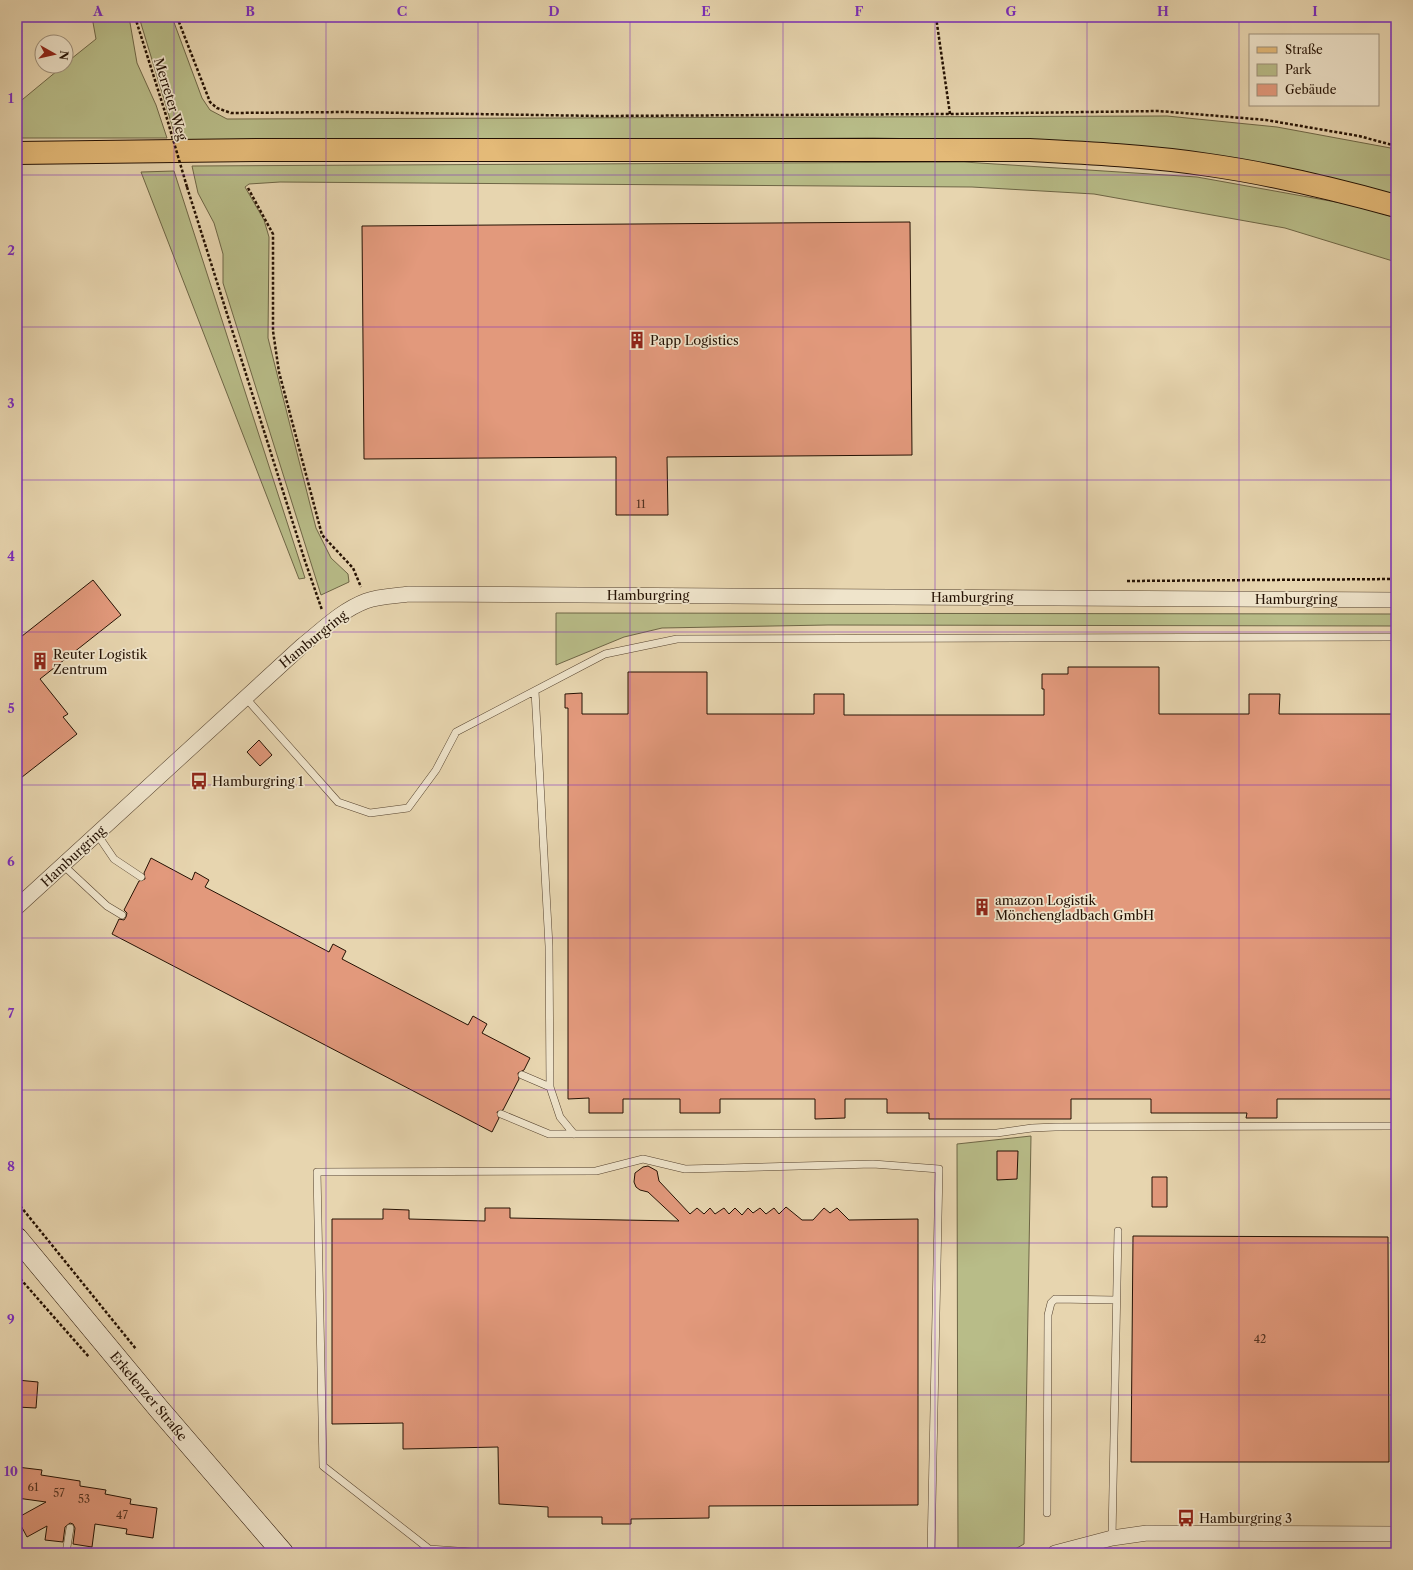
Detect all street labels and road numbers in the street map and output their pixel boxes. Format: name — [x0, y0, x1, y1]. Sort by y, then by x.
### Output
street label: Merreter Weg — [151, 56, 191, 142]
street label: Hamburgring — [607, 587, 689, 603]
street label: Hamburgring — [931, 589, 1013, 605]
street label: Hamburgring — [1255, 591, 1337, 607]
street label: Hamburgring — [276, 607, 350, 671]
street label: Hamburgring — [37, 822, 109, 890]
street label: Erkelenzer Straße — [107, 1348, 191, 1444]

